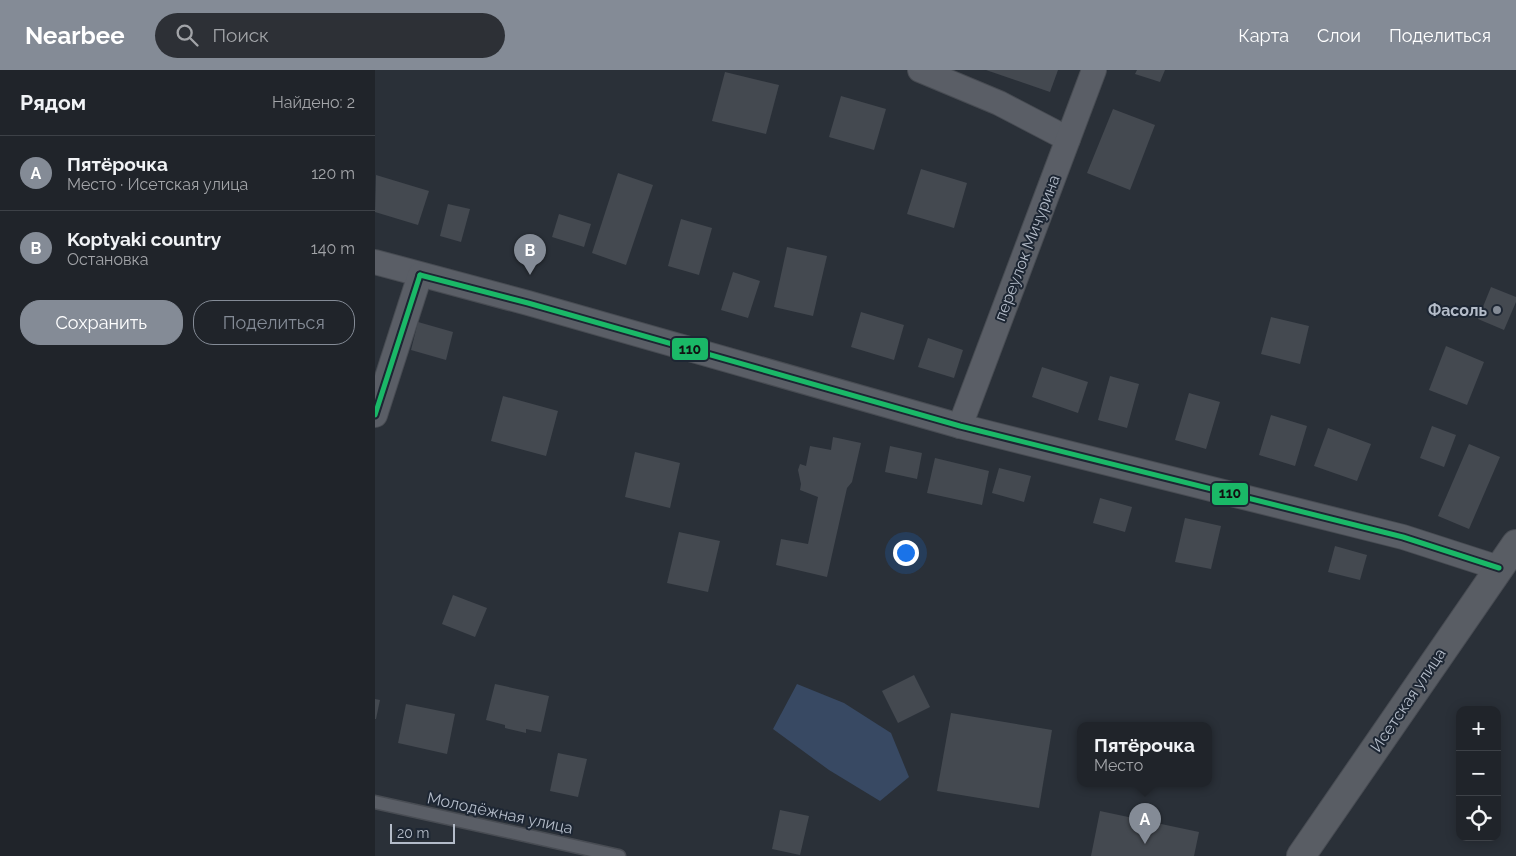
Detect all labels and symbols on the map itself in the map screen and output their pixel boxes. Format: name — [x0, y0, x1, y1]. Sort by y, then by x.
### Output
street label: переулок Мичурина — [990, 172, 1064, 324]
pin: B — [514, 234, 546, 275]
place label: Фасоль — [1428, 301, 1487, 320]
marker: Фасоль — [1491, 304, 1503, 316]
line badge: 110 — [671, 337, 709, 361]
text: 110 — [679, 341, 701, 357]
line badge: 110 — [1211, 482, 1249, 506]
text: 110 — [1219, 485, 1241, 501]
your location — [893, 540, 919, 566]
street label: Исетская улица — [1366, 645, 1450, 755]
street label: Молодёжная улица — [425, 788, 575, 838]
pin: A — [1129, 803, 1161, 844]
scale bar — [390, 821, 455, 844]

